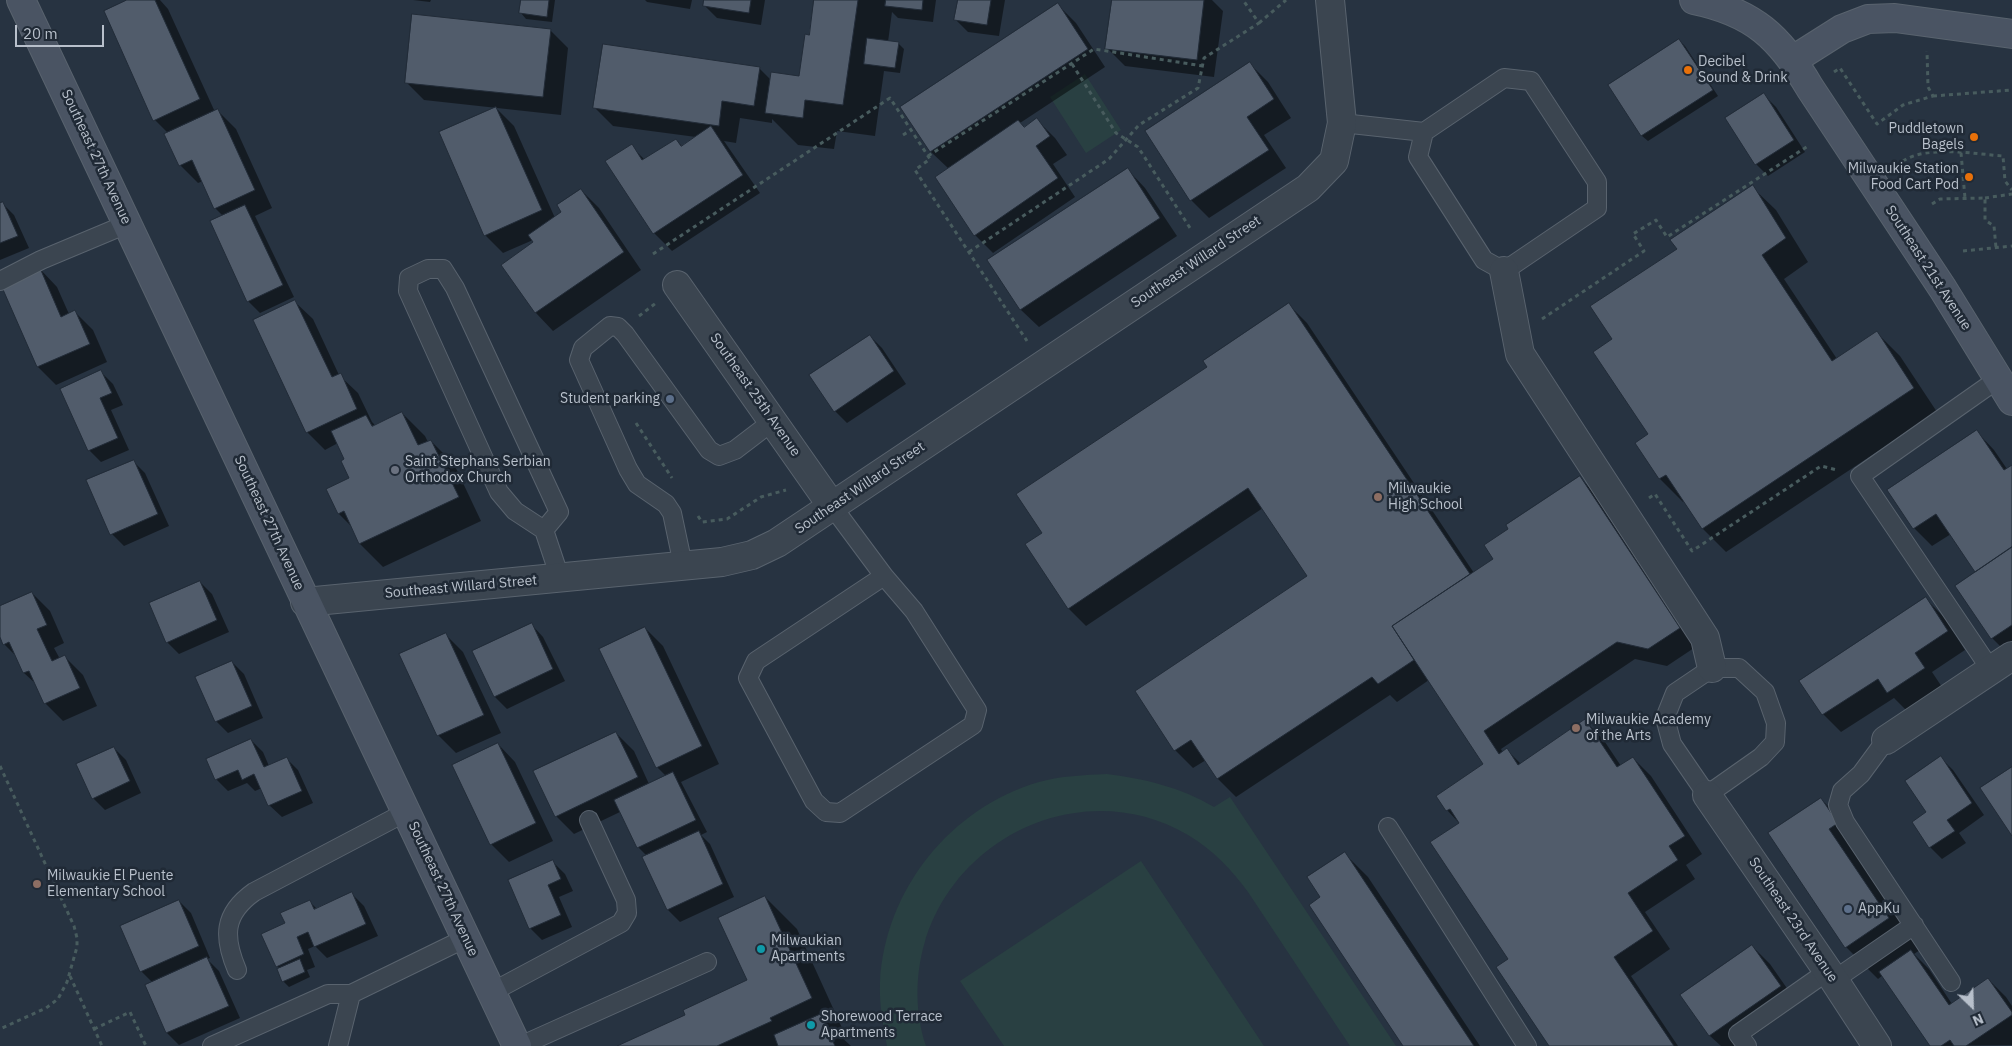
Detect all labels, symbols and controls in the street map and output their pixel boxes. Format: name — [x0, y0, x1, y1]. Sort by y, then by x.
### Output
scale bar — [18, 15, 106, 47]
text: 20 m — [23, 24, 58, 43]
place label: Decibel Sound & Drink — [1698, 54, 1788, 86]
marker: Decibel Sound & Drink — [1682, 64, 1694, 76]
street label: Southeast 27th Avenue — [57, 87, 135, 227]
place label: Puddletown Bagels — [1888, 121, 1964, 154]
marker: Puddletown Bagels — [1968, 131, 1980, 143]
place label: Milwaukie Station Food Cart Pod — [1848, 161, 1959, 193]
marker: Milwaukie Station Food Cart Pod — [1963, 171, 1975, 183]
street label: Southeast 21st Avenue — [1881, 202, 1975, 334]
street label: Southeast Willard Street — [1128, 212, 1264, 312]
street label: Southeast 25th Avenue — [706, 330, 804, 460]
place label: Student parking — [560, 391, 660, 407]
marker: Student parking — [664, 393, 676, 405]
street label: Southeast Willard Street — [792, 438, 928, 538]
street label: Southeast 27th Avenue — [230, 453, 308, 593]
place label: Saint Stephans Serbian Orthodox Church — [405, 454, 551, 487]
marker: Saint Stephans Serbian Orthodox Church — [389, 464, 401, 476]
place label: Milwaukie High School — [1388, 481, 1463, 514]
marker: Milwaukie High School — [1372, 491, 1384, 503]
street label: Southeast Willard Street — [384, 572, 538, 602]
place label: Milwaukie Academy of the Arts — [1586, 712, 1711, 744]
marker: Milwaukie Academy of the Arts — [1570, 722, 1582, 734]
street label: Southeast 27th Avenue — [404, 819, 482, 959]
street label: Southeast 23rd Avenue — [1745, 854, 1841, 986]
place label: Milwaukie El Puente Elementary School — [47, 868, 173, 900]
marker: Milwaukie El Puente Elementary School — [31, 878, 43, 890]
place label: AppKu — [1858, 901, 1900, 917]
marker: AppKu — [1842, 903, 1854, 915]
place label: Milwaukian Apartments — [771, 933, 845, 966]
marker: Milwaukian Apartments — [755, 943, 767, 955]
north arrow — [1947, 981, 1997, 1031]
place label: Shorewood Terrace Apartments — [821, 1009, 943, 1042]
text: N — [1970, 1009, 1986, 1030]
marker: Shorewood Terrace Apartments — [805, 1019, 817, 1031]

